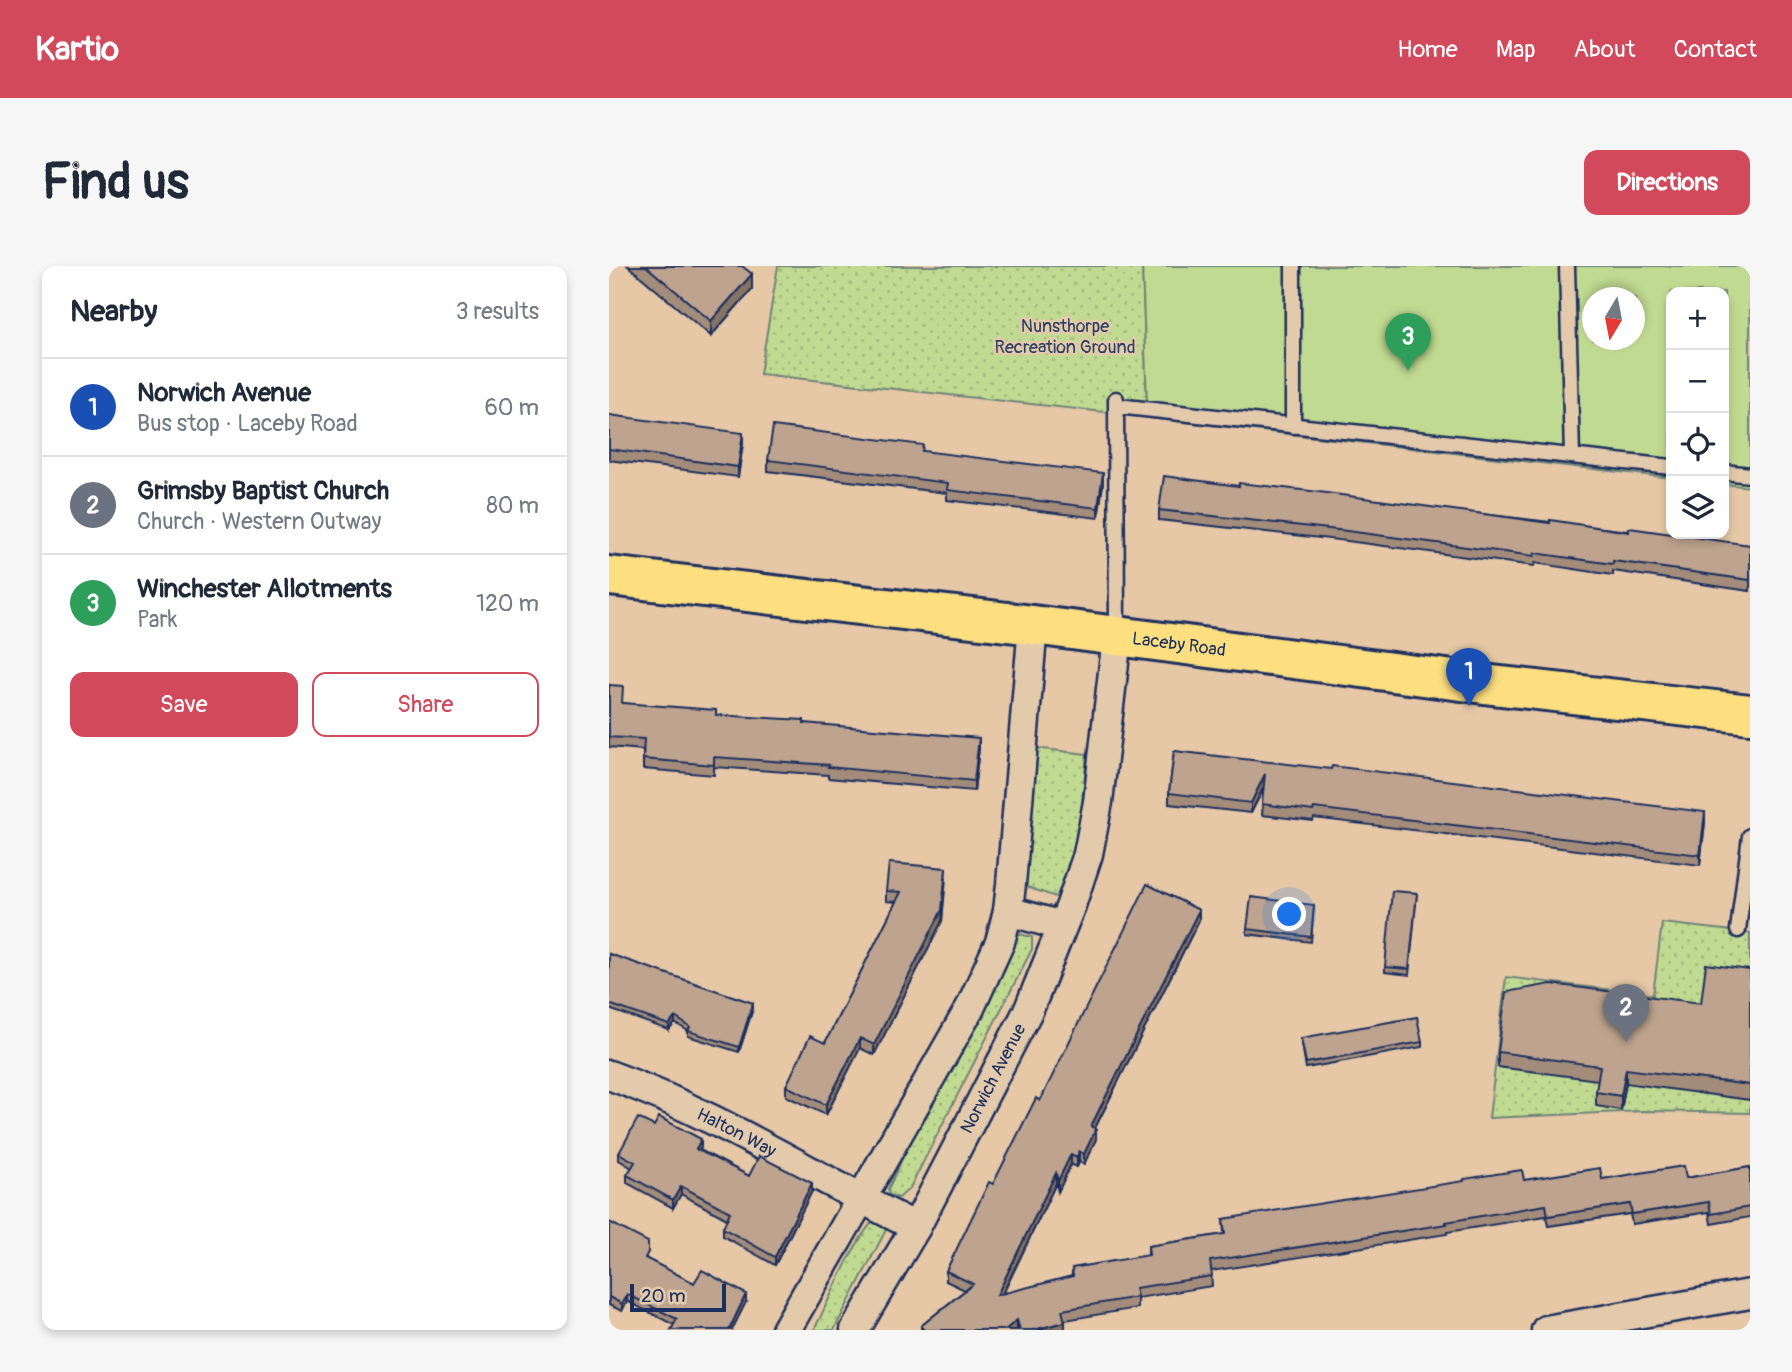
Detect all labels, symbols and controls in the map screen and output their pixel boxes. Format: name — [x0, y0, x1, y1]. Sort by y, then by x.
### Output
text: Kartio — [35, 29, 119, 70]
text: Home — [1397, 35, 1458, 64]
text: Map — [1496, 35, 1536, 64]
text: About — [1574, 35, 1636, 64]
text: Contact — [1674, 35, 1757, 64]
button: Directions — [1584, 150, 1750, 215]
text: Find us — [42, 152, 189, 213]
north arrow — [1582, 287, 1645, 350]
map controls — [1666, 287, 1729, 539]
button: + — [1666, 287, 1729, 350]
text: Nearby — [70, 293, 157, 330]
text: 3 results — [456, 297, 539, 326]
pin: 3 — [1385, 313, 1431, 371]
park label: Nunsthorpe Recreation Ground — [995, 315, 1135, 359]
button: − — [1666, 350, 1729, 413]
text: Norwich Avenue — [137, 377, 311, 409]
text: 1 — [89, 393, 98, 422]
text: 60 m — [484, 393, 539, 422]
text: Bus stop · Laceby Road — [137, 409, 358, 438]
button: locate — [1666, 413, 1729, 476]
text: Grimsby Baptist Church — [137, 475, 389, 507]
button: layers — [1666, 476, 1729, 539]
text: 2 — [87, 491, 99, 520]
text: 80 m — [486, 491, 539, 520]
text: Church · Western Outway — [137, 507, 381, 536]
text: Winchester Allotments — [137, 573, 392, 605]
text: 3 — [87, 589, 99, 618]
text: 120 m — [476, 589, 539, 618]
text: Park — [137, 605, 177, 634]
street label: Laceby Road — [1131, 627, 1227, 662]
pin: 1 — [1446, 648, 1492, 706]
button: Save — [70, 672, 298, 737]
button: Share — [312, 672, 539, 737]
your location — [1272, 897, 1306, 931]
pin: 2 — [1603, 984, 1649, 1042]
street label: Norwich Avenue — [955, 1020, 1031, 1138]
street label: Halton Way — [693, 1103, 780, 1163]
scale bar — [630, 1281, 726, 1313]
text: 20 m — [641, 1284, 686, 1308]

